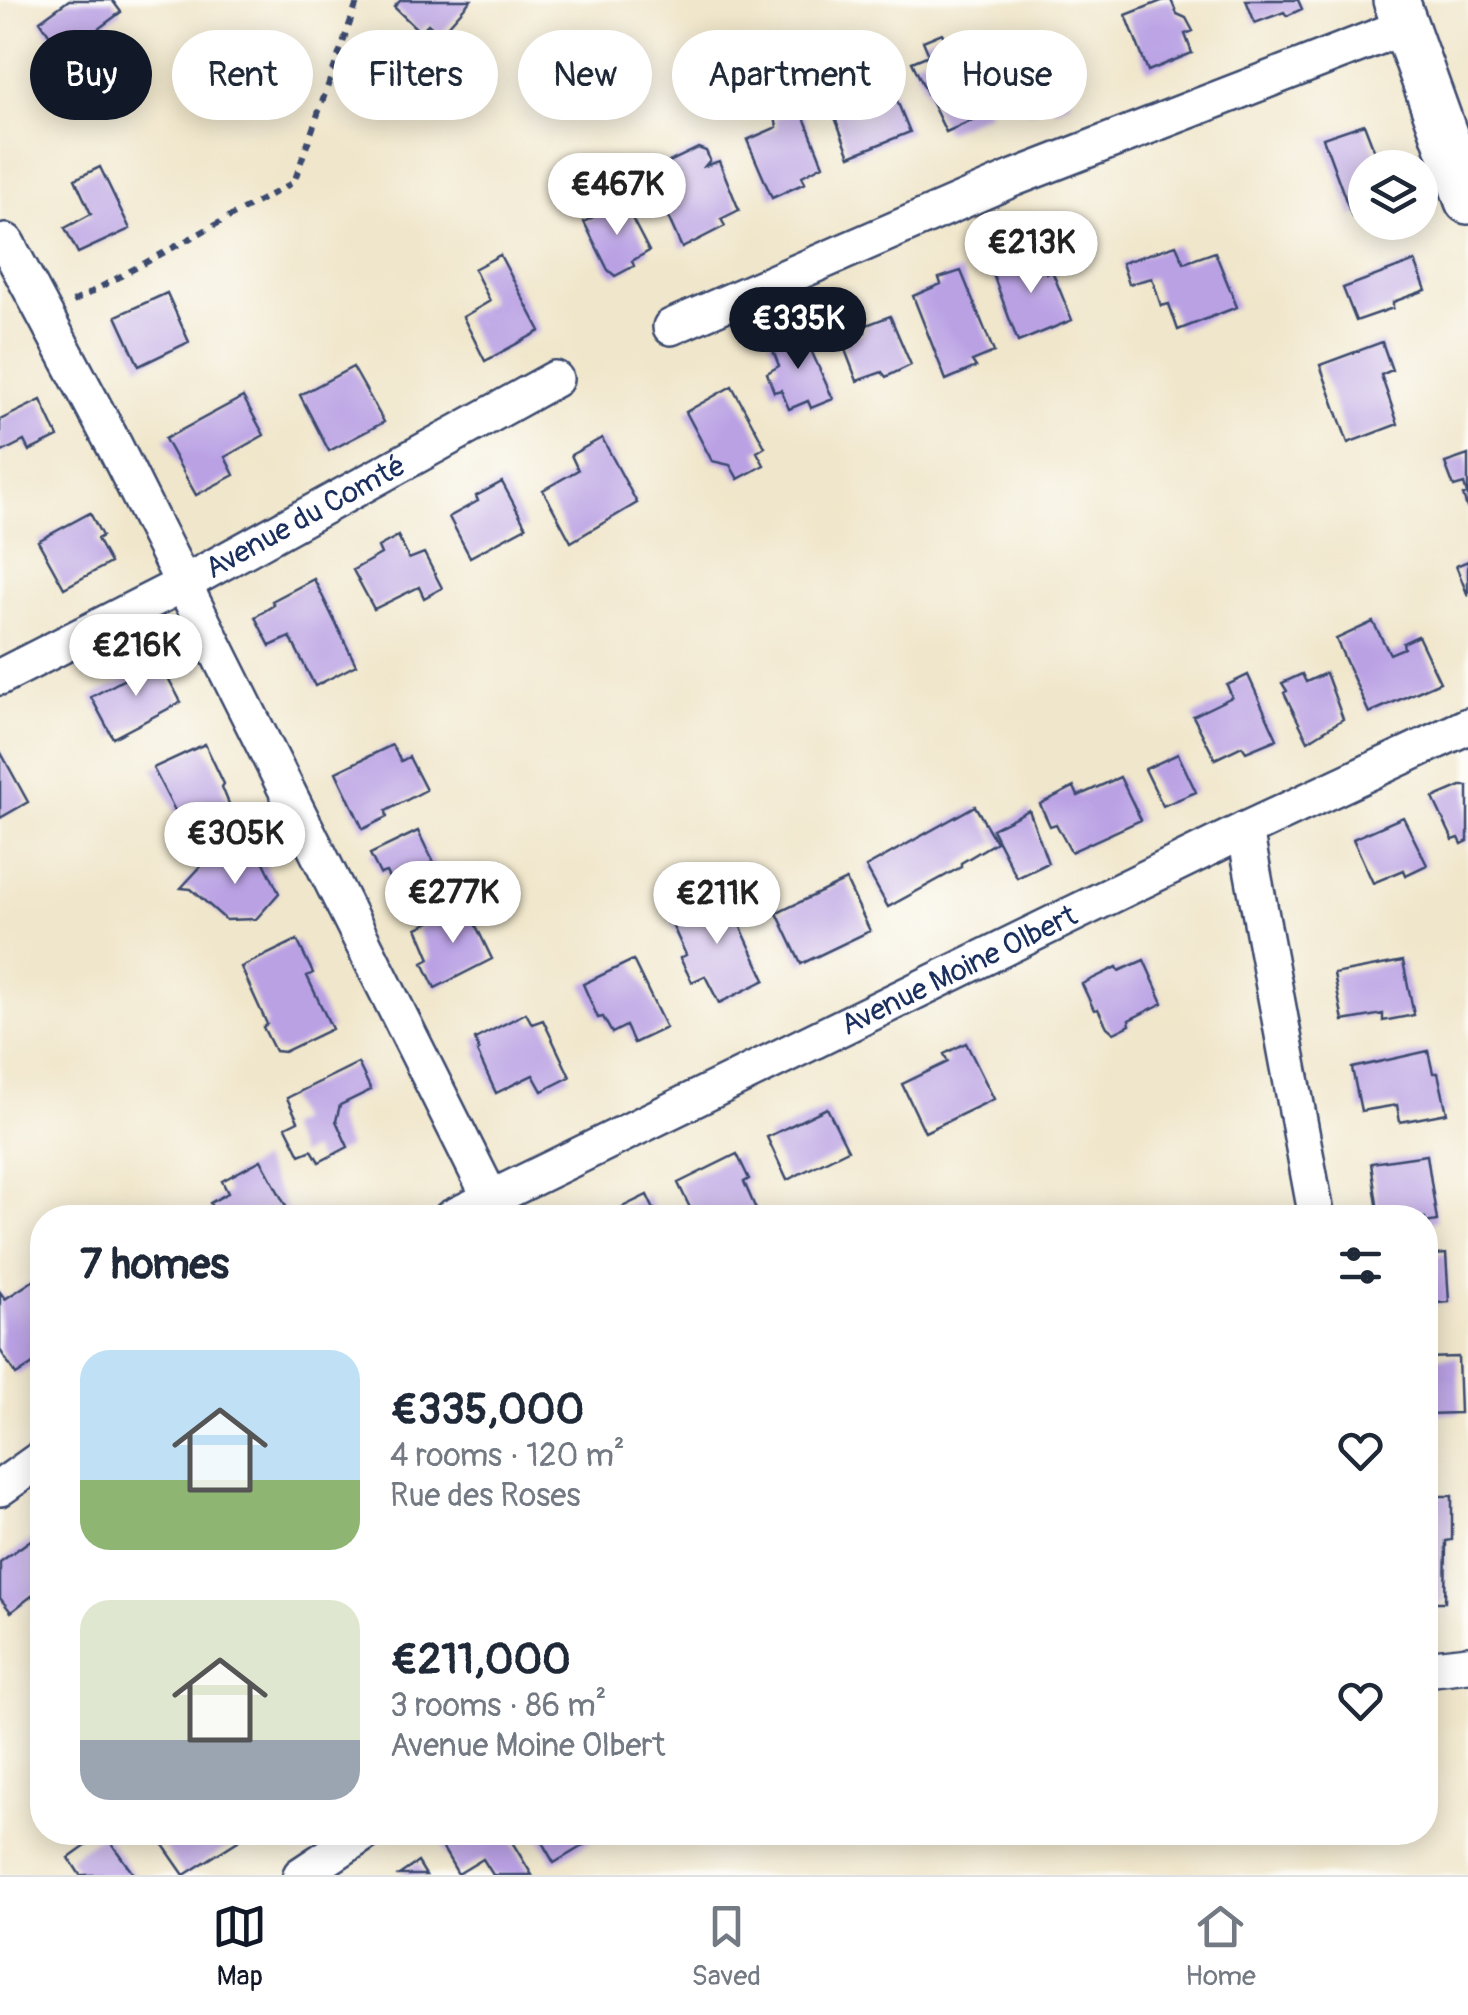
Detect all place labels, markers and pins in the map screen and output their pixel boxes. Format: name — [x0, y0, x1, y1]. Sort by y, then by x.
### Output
pin: €467K — [547, 153, 687, 238]
pin: €213K — [961, 211, 1101, 296]
pin: €335K — [728, 287, 868, 372]
pin: €216K — [66, 614, 206, 699]
pin: €305K — [165, 802, 305, 887]
pin: €277K — [383, 861, 523, 946]
pin: €211K — [647, 862, 787, 947]

